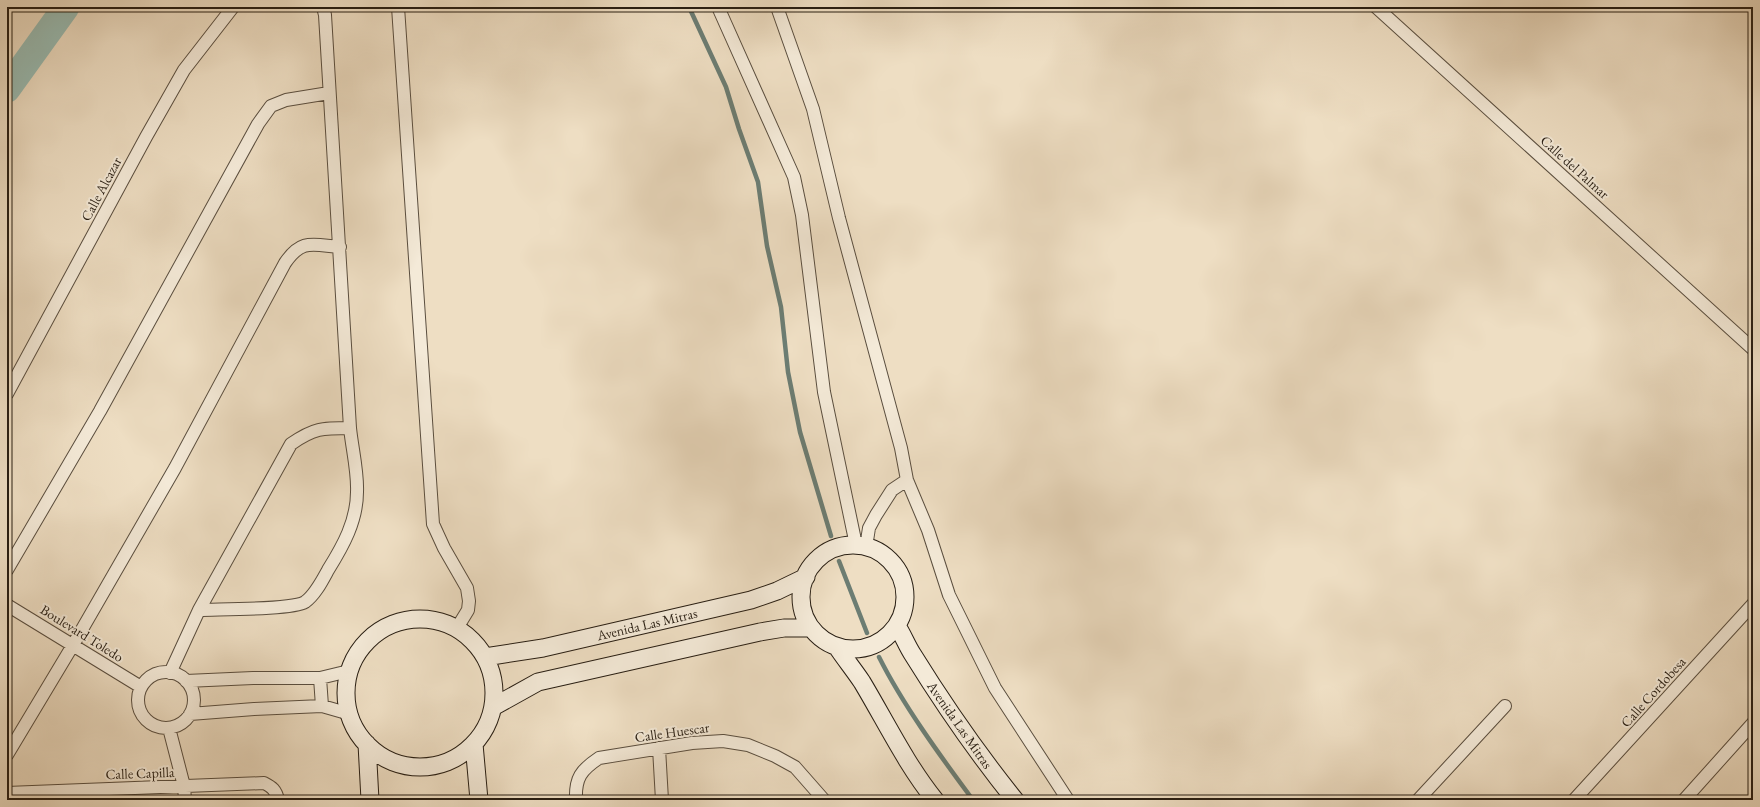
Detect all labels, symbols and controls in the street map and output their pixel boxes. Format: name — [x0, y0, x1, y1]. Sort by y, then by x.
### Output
street label: Calle del Palmar — [1537, 131, 1613, 203]
street label: Calle Alcazar — [77, 154, 126, 224]
street label: Boulevard Toledo — [37, 600, 127, 666]
street label: Avenida Las Mitras — [594, 604, 699, 645]
street label: Calle Cordobesa — [1617, 653, 1690, 731]
street label: Avenida Las Mitras — [923, 677, 997, 773]
street label: Calle Huescar — [634, 718, 711, 746]
street label: Calle Capilla — [105, 763, 175, 783]

